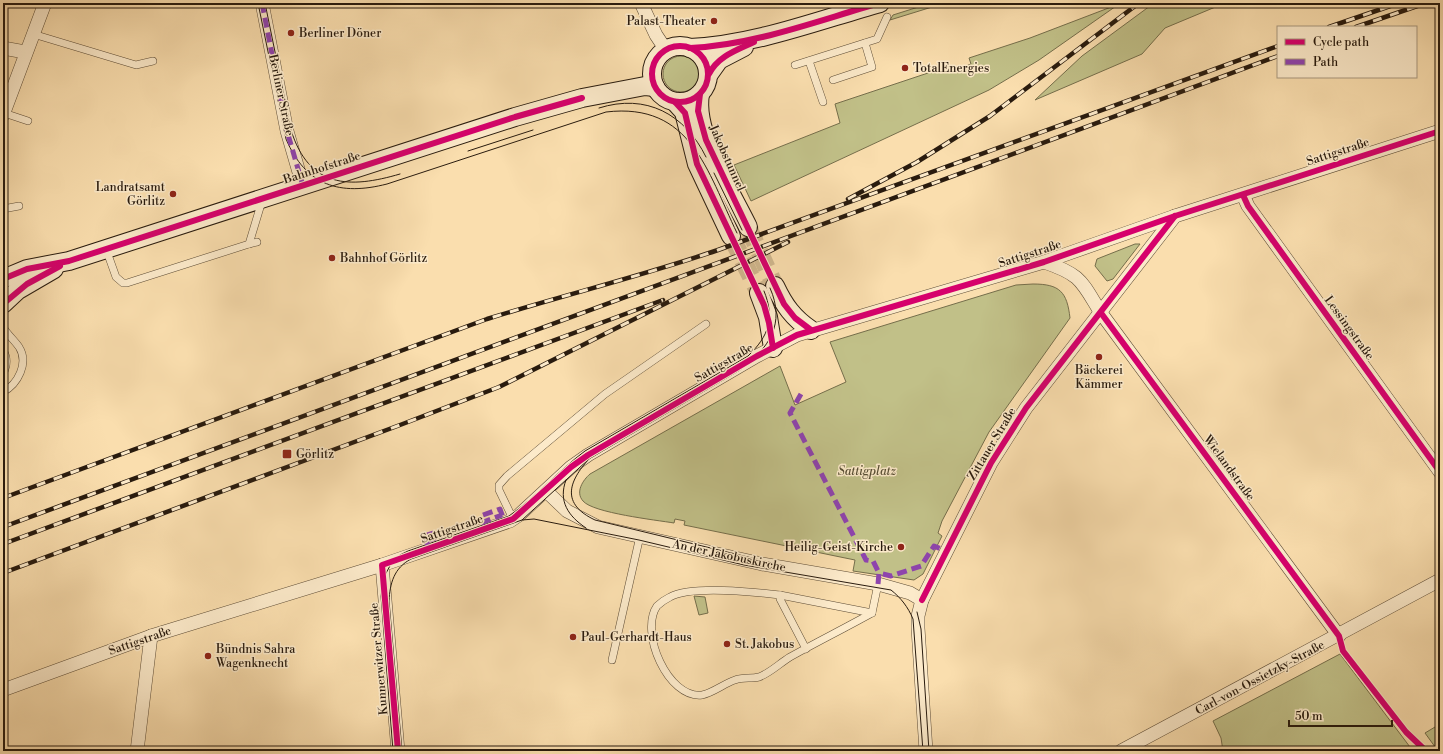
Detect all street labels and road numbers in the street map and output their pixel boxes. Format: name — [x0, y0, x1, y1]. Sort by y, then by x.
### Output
street label: Berliner Straße — [265, 52, 297, 137]
street label: Jakobstunnel — [705, 121, 749, 194]
street label: Sattigstraße — [1305, 135, 1371, 169]
street label: Bahnhofstraße — [280, 148, 363, 188]
street label: Sattigstraße — [997, 237, 1063, 271]
street label: Lessingstraße — [1321, 293, 1377, 363]
street label: Sattigstraße — [692, 340, 756, 386]
street label: Zittauer Straße — [964, 405, 1020, 483]
street label: Wielandstraße — [1200, 431, 1258, 504]
street label: Sattigstraße — [419, 511, 485, 547]
street label: An der Jakobuskirche — [670, 536, 787, 575]
street label: Kunnerwitzer Straße — [367, 602, 391, 716]
street label: Sattigstraße — [107, 623, 173, 659]
street label: Carl-von-Ossietzky-Straße — [1193, 638, 1327, 718]

